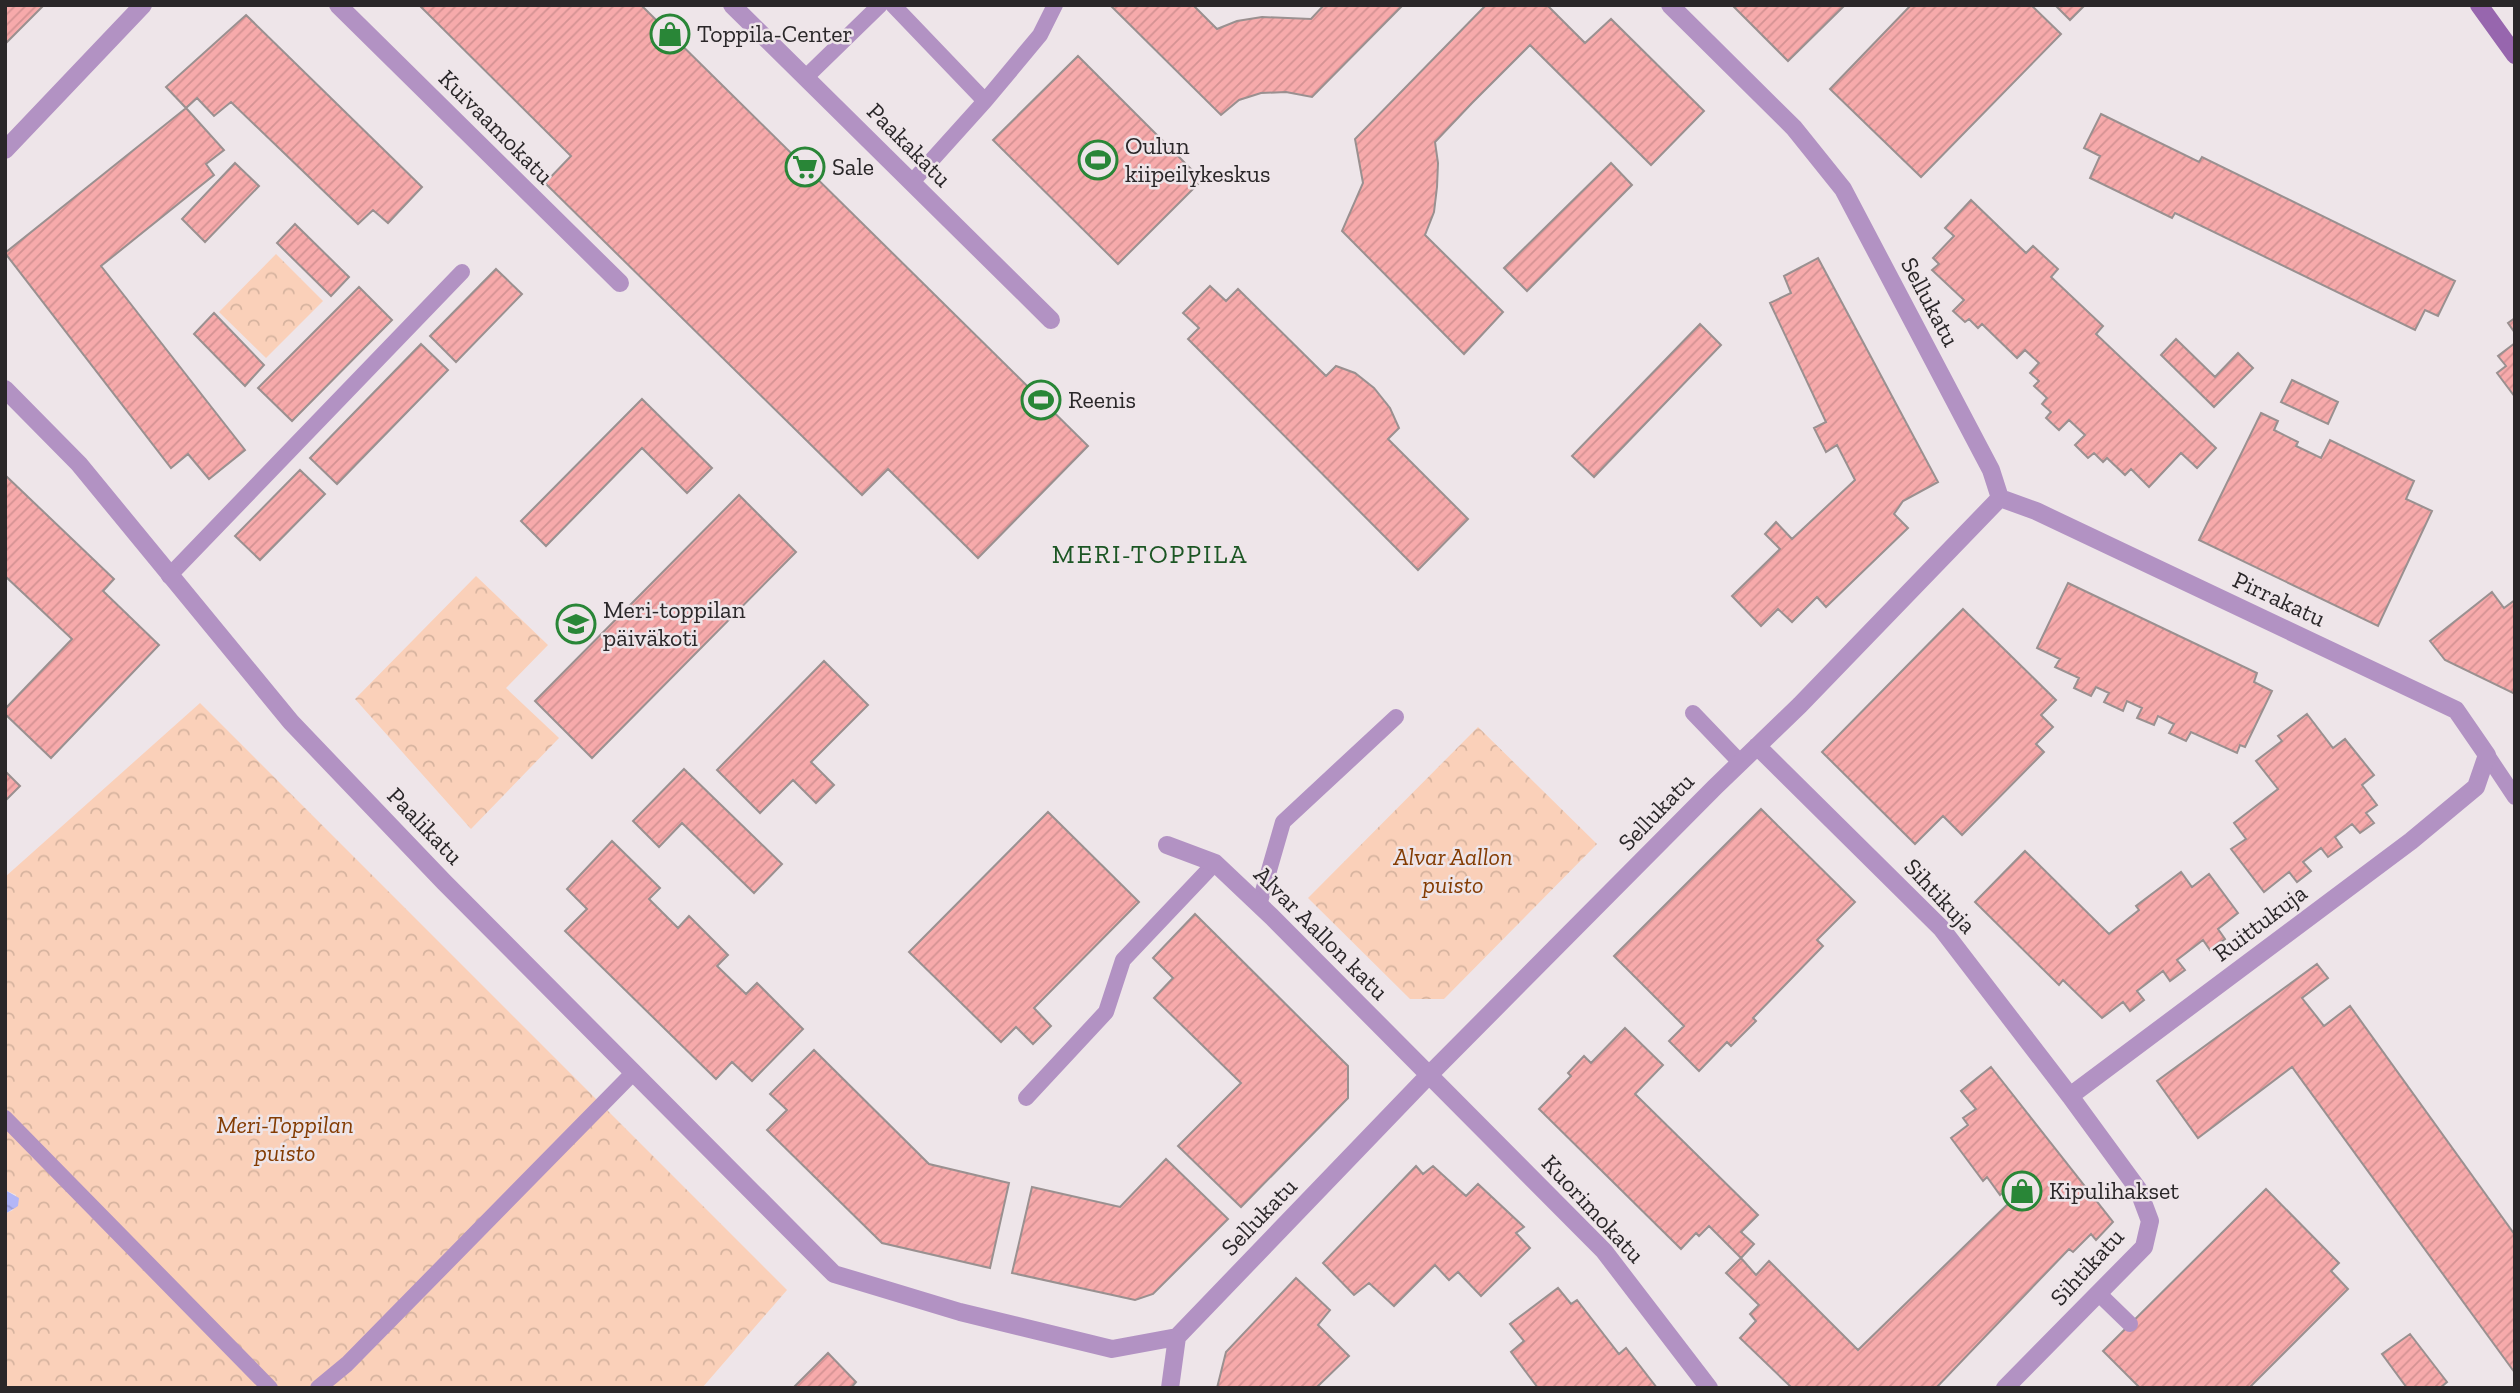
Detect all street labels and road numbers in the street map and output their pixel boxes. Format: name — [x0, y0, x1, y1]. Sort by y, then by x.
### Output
street label: Kuivaamokatu — [433, 63, 560, 190]
street label: Paakakatu — [861, 96, 958, 193]
street label: Sellukatu — [1895, 252, 1966, 352]
street label: Pirrakatu — [2228, 565, 2331, 633]
street label: Sellukatu — [1612, 766, 1700, 857]
street label: Paalikatu — [381, 781, 470, 871]
street label: Sihtikuja — [1898, 852, 1983, 940]
street label: Alvar Aallon katu — [1248, 860, 1395, 1006]
street label: Ruittukuja — [2207, 878, 2313, 967]
street label: Kuorimokatu — [1536, 1149, 1651, 1269]
street label: Sellukatu — [1215, 1171, 1303, 1262]
street label: Sihtikatu — [2044, 1222, 2130, 1311]

